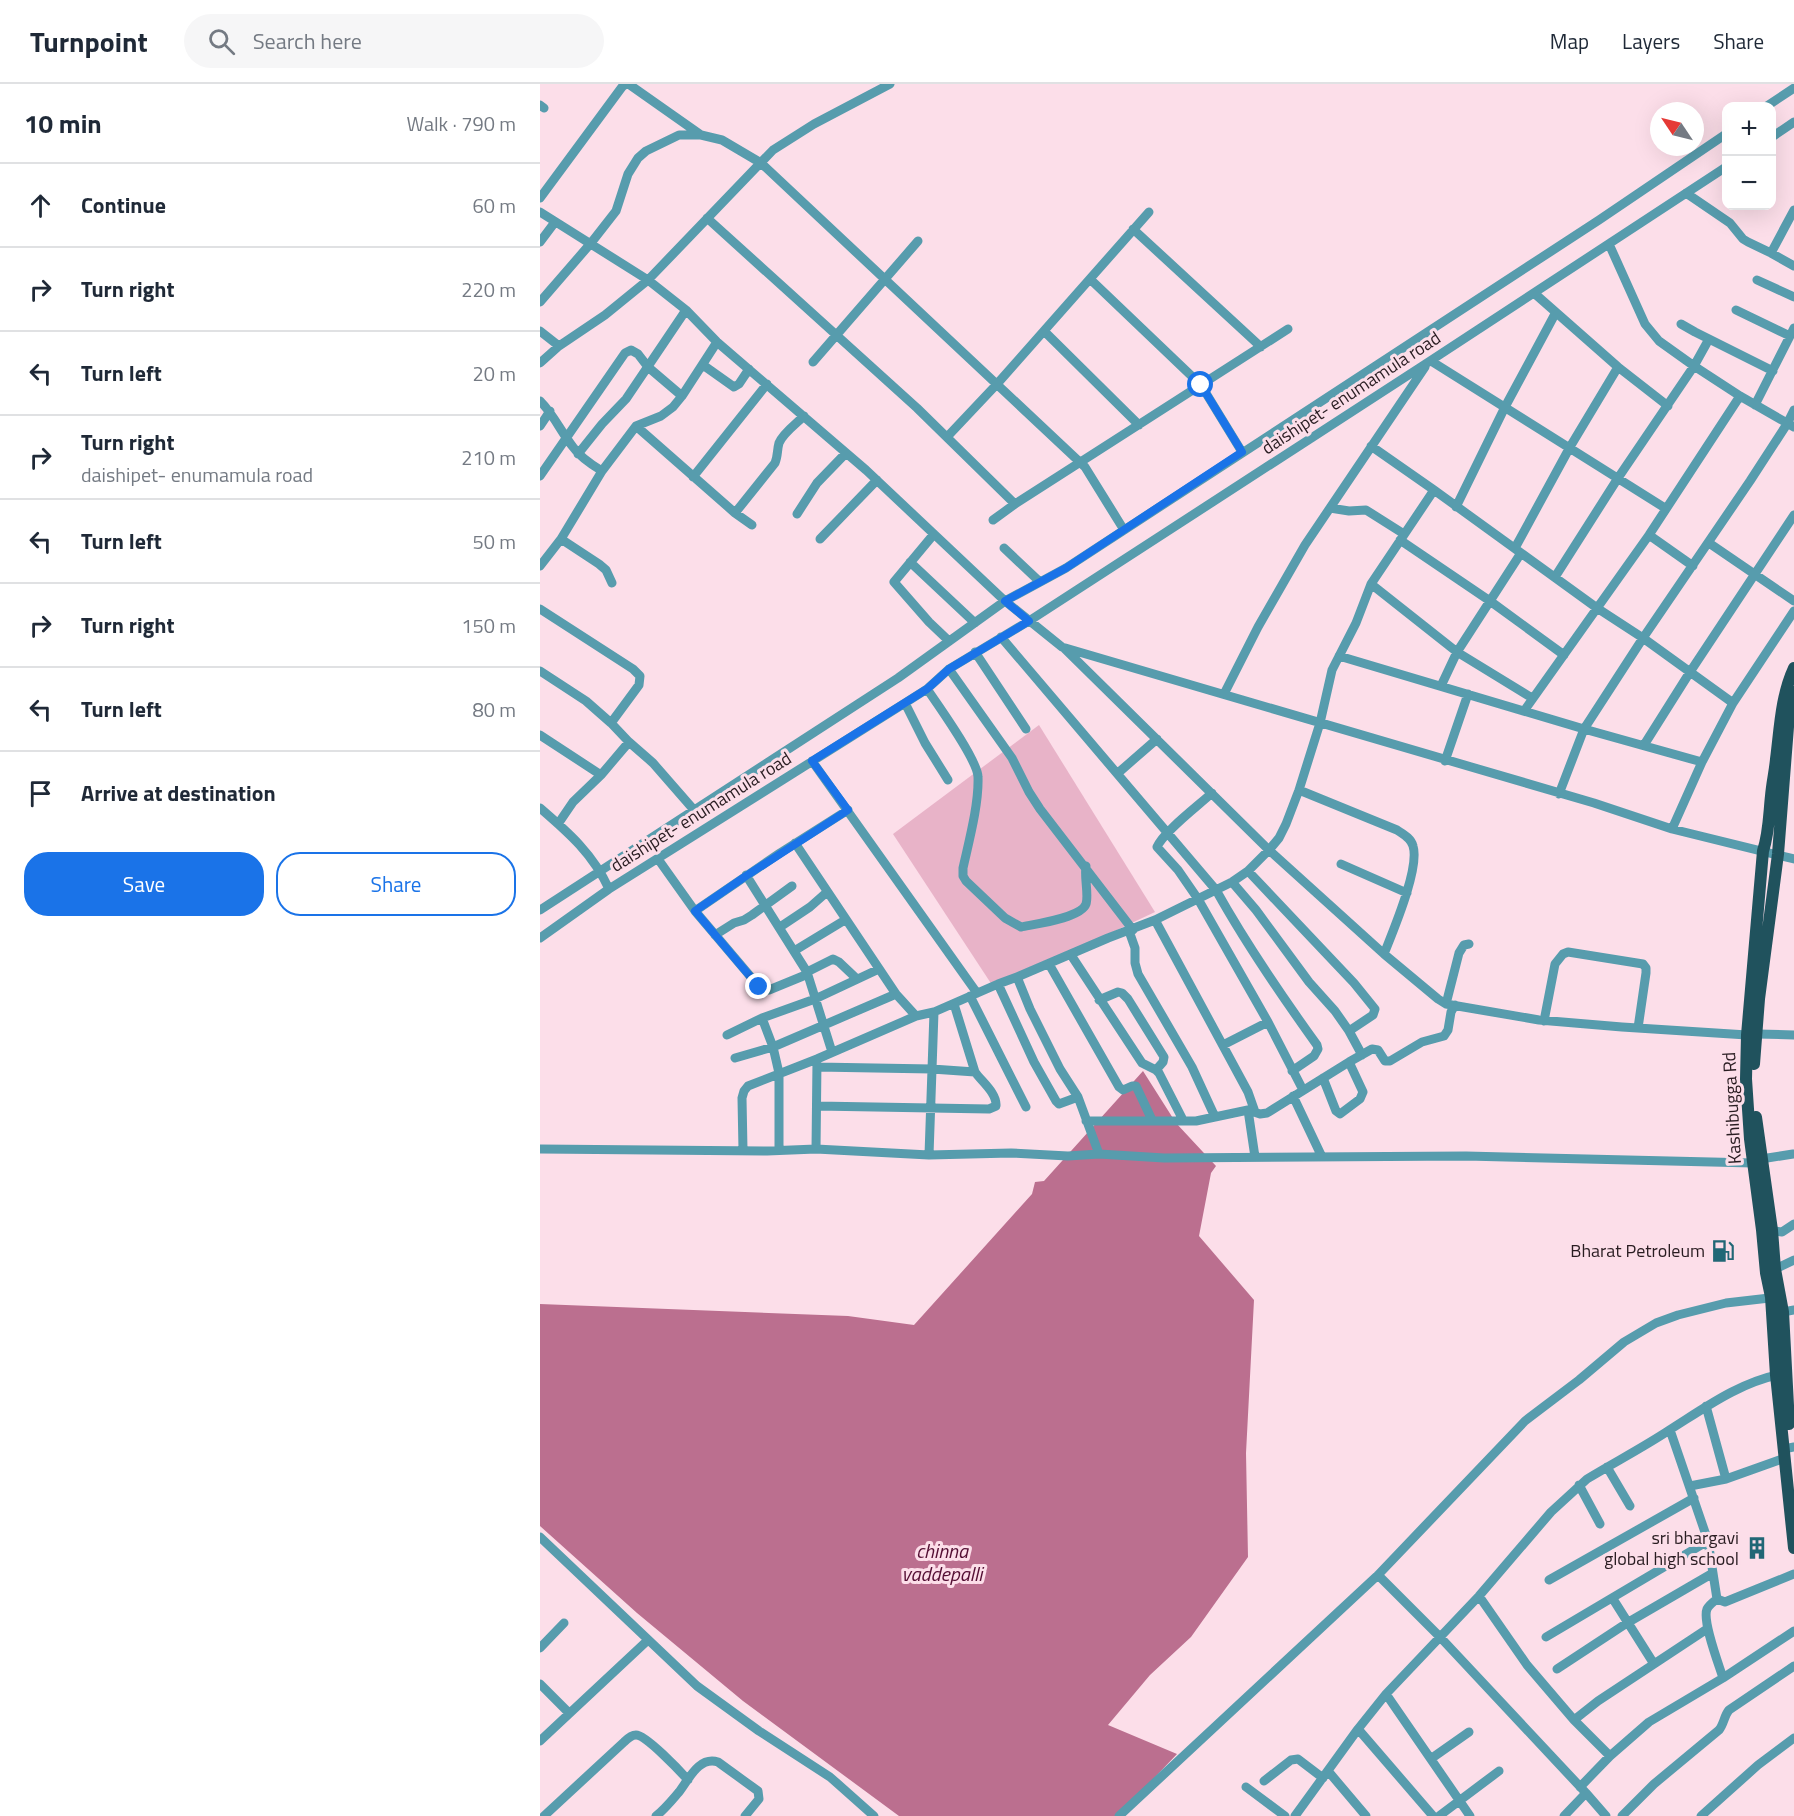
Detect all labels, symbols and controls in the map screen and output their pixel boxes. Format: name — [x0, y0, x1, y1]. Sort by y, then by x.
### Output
search box — [184, 14, 604, 68]
text: Turnpoint — [30, 20, 148, 63]
text: Search here — [253, 24, 362, 58]
icon: search — [205, 25, 238, 58]
text: Map — [1550, 25, 1589, 57]
text: Layers — [1622, 25, 1680, 57]
text: Share — [1713, 25, 1764, 57]
north arrow — [1650, 102, 1704, 156]
map controls — [1722, 102, 1776, 210]
button: + — [1722, 102, 1776, 156]
text: 10 min — [24, 104, 102, 143]
text: Walk · 790 m — [407, 108, 516, 139]
button: − — [1722, 156, 1776, 210]
text: Continue — [81, 188, 166, 222]
icon: ahead — [24, 189, 57, 222]
text: 60 m — [472, 190, 516, 221]
text: Turn right — [81, 272, 175, 306]
icon: right — [24, 273, 57, 306]
text: 220 m — [461, 274, 516, 305]
street label: daishipet- enumamula road — [1256, 324, 1446, 461]
text: Turn left — [81, 356, 162, 390]
icon: left — [24, 357, 57, 390]
text: 20 m — [472, 358, 516, 389]
route start — [1187, 371, 1213, 397]
text: Turn right — [81, 425, 175, 459]
icon: right — [24, 441, 57, 474]
text: 210 m — [461, 442, 516, 473]
text: daishipet- enumamula road — [81, 459, 313, 490]
text: Turn left — [81, 524, 162, 558]
icon: left — [24, 525, 57, 558]
text: 50 m — [472, 526, 516, 557]
text: Turn right — [81, 608, 175, 642]
icon: right — [24, 609, 57, 642]
text: 150 m — [461, 610, 516, 641]
text: Turn left — [81, 692, 162, 726]
icon: left — [24, 693, 57, 726]
text: 80 m — [472, 694, 516, 725]
street label: daishipet- enumamula road — [605, 745, 796, 878]
text: Arrive at destination — [81, 776, 276, 810]
icon: arrive — [24, 777, 57, 810]
button: Save — [24, 852, 264, 916]
button: Share — [276, 852, 516, 916]
route end — [745, 973, 771, 999]
street label: Kashibugga Rd — [1715, 1051, 1748, 1165]
place label: Bharat Petroleum — [1570, 1237, 1705, 1264]
fuel station icon: Bharat Petroleum — [1710, 1238, 1736, 1264]
place label: sri bhargavi global high school — [1604, 1524, 1739, 1572]
water label: chinna vaddepalli — [902, 1535, 985, 1589]
building icon: sri bhargavi global high school — [1744, 1535, 1770, 1561]

